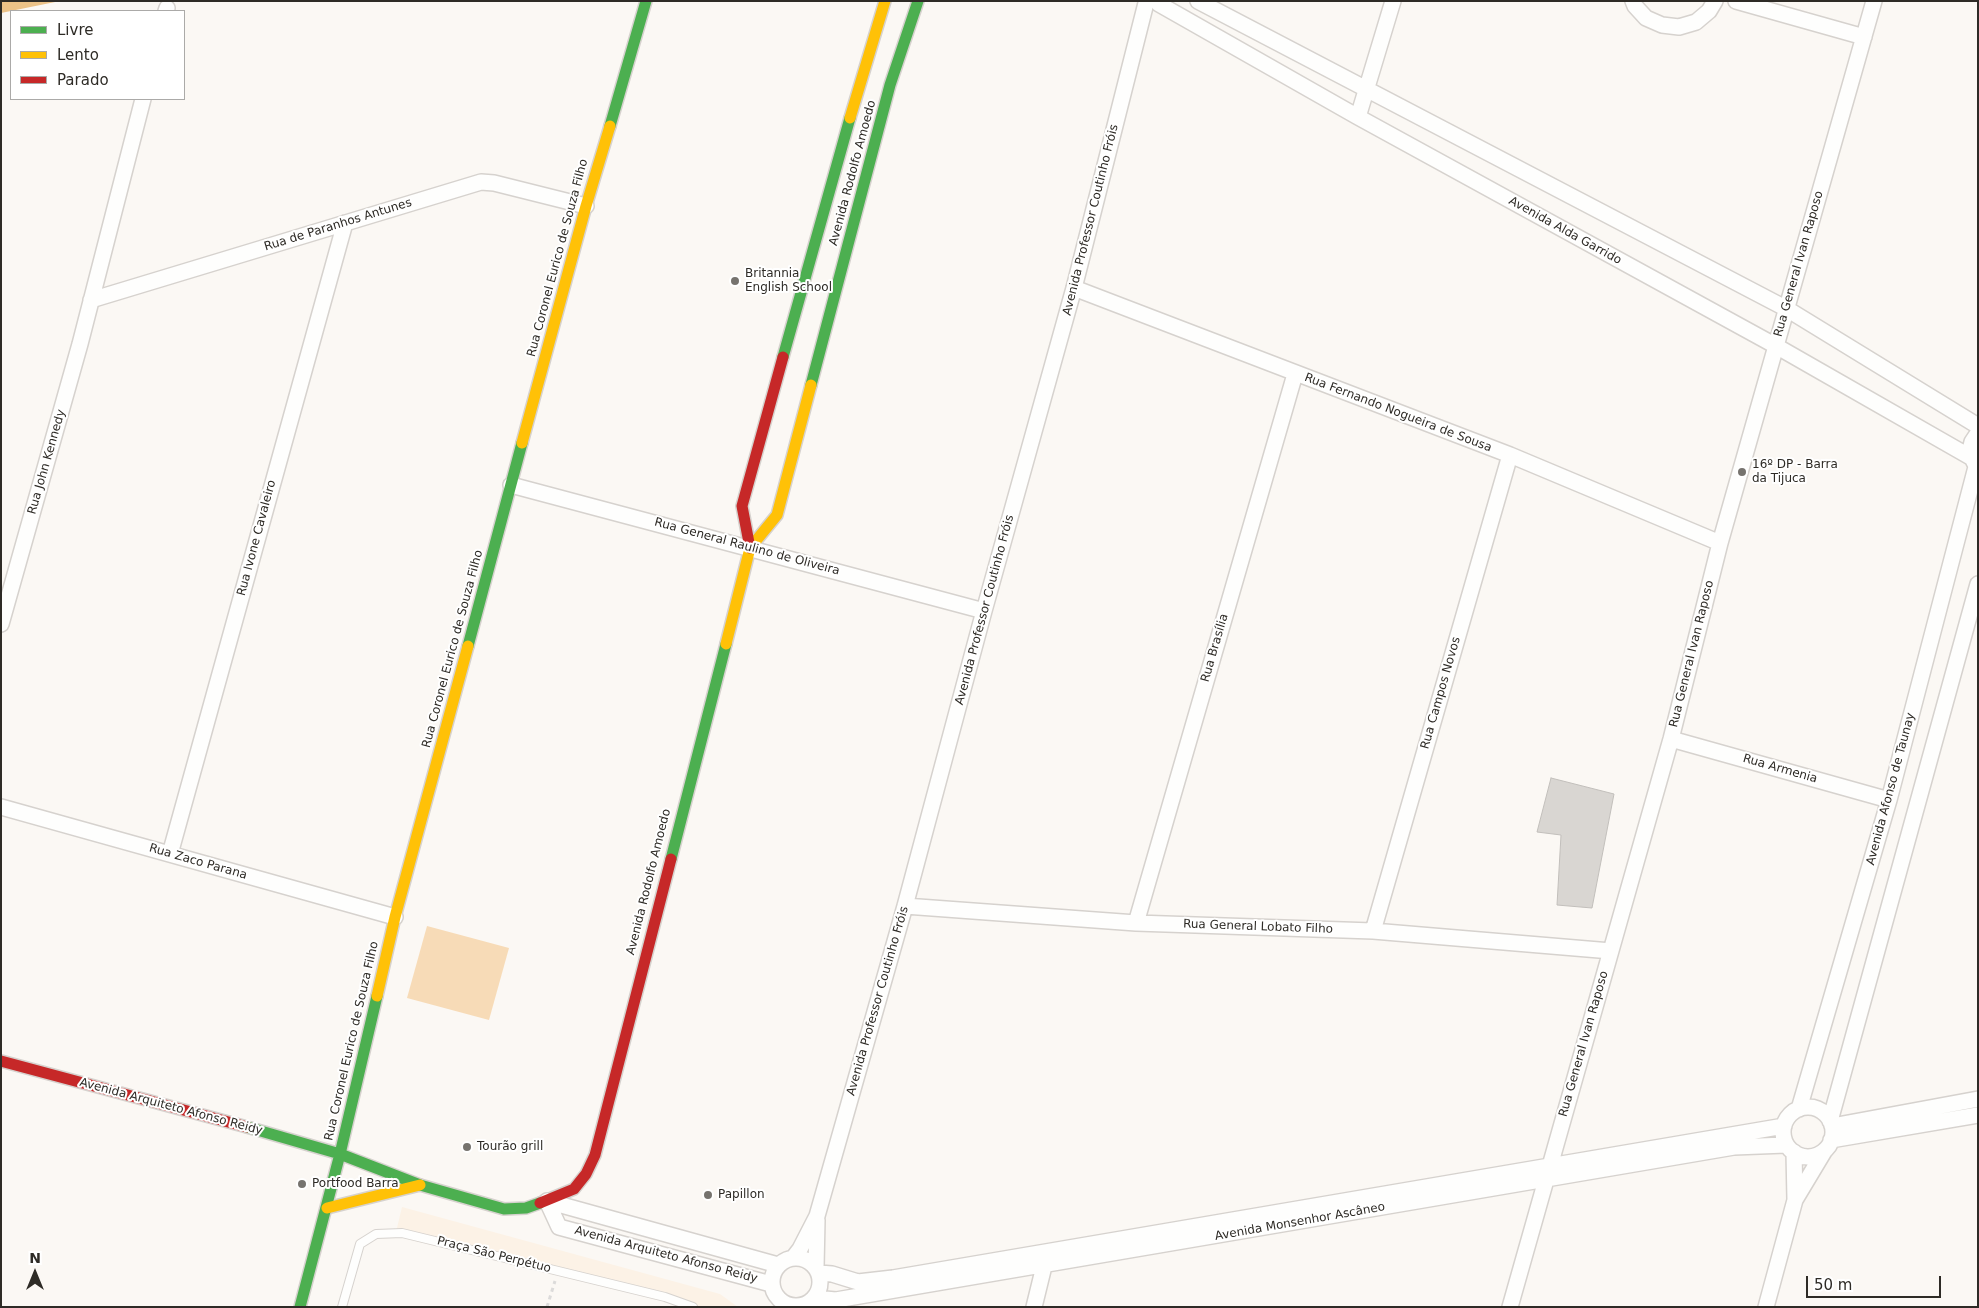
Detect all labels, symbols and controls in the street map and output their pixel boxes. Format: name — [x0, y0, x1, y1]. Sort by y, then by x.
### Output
legend — [10, 10, 185, 100]
text: Livre — [57, 21, 93, 39]
text: Lento — [57, 46, 99, 64]
text: Parado — [57, 71, 109, 89]
street label: Avenida Rodolfo Amoedo — [827, 99, 879, 247]
street label: Avenida Professor Coutinho Fróis — [1060, 123, 1122, 317]
street label: Rua Coronel Eurico de Souza Filho — [525, 158, 591, 358]
street label: Rua General Ivan Raposo — [1771, 189, 1827, 339]
street label: Avenida Alda Garrido — [1506, 194, 1624, 268]
street label: Rua de Paranhos Antunes — [262, 196, 414, 254]
place label: Britannia English School — [745, 267, 832, 295]
marker: Britannia English School — [729, 275, 741, 287]
street label: Rua Fernando Nogueira de Sousa — [1302, 371, 1494, 455]
street label: Rua John Kennedy — [25, 408, 69, 516]
place label: 16º DP - Barra da Tijuca — [1752, 458, 1838, 486]
marker: 16º DP - Barra da Tijuca — [1736, 466, 1748, 478]
street label: Rua Ivone Cavaleiro — [235, 478, 279, 598]
street label: Avenida Professor Coutinho Fróis — [953, 513, 1017, 707]
street label: Rua General Raulino de Oliveira — [653, 515, 841, 579]
street label: Rua Coronel Eurico de Souza Filho — [420, 549, 486, 749]
street label: Rua General Ivan Raposo — [1667, 579, 1717, 729]
street label: Rua Brasília — [1198, 612, 1232, 684]
street label: Rua Campos Novos — [1418, 635, 1464, 751]
street label: Avenida Afonso de Taunay — [1864, 711, 1918, 867]
street label: Rua Armenia — [1741, 751, 1819, 787]
street label: Avenida Rodolfo Amoedo — [624, 807, 674, 957]
street label: Rua Zaco Parana — [147, 841, 249, 883]
street label: Avenida Professor Coutinho Fróis — [844, 905, 912, 1097]
street label: Rua General Lobato Filho — [1183, 917, 1333, 937]
street label: Rua Coronel Eurico de Souza Filho — [322, 940, 382, 1142]
street label: Rua General Ivan Raposo — [1556, 969, 1612, 1119]
street label: Avenida Arquiteto Afonso Reidy — [78, 1076, 264, 1138]
place label: Tourão grill — [477, 1140, 543, 1154]
marker: Tourão grill — [461, 1141, 473, 1153]
place label: Portfood Barra — [312, 1177, 399, 1191]
marker: Portfood Barra — [296, 1178, 308, 1190]
place label: Papillon — [718, 1188, 765, 1202]
marker: Papillon — [702, 1189, 714, 1201]
street label: Avenida Monsenhor Ascâneo — [1214, 1200, 1386, 1244]
street label: Avenida Arquiteto Afonso Reidy — [573, 1224, 759, 1286]
street label: Praça São Perpétuo — [436, 1234, 552, 1276]
north arrow — [10, 1248, 60, 1298]
text: N — [29, 1250, 41, 1266]
scale bar — [1809, 1266, 1944, 1298]
text: 50 m — [1814, 1276, 1852, 1294]

